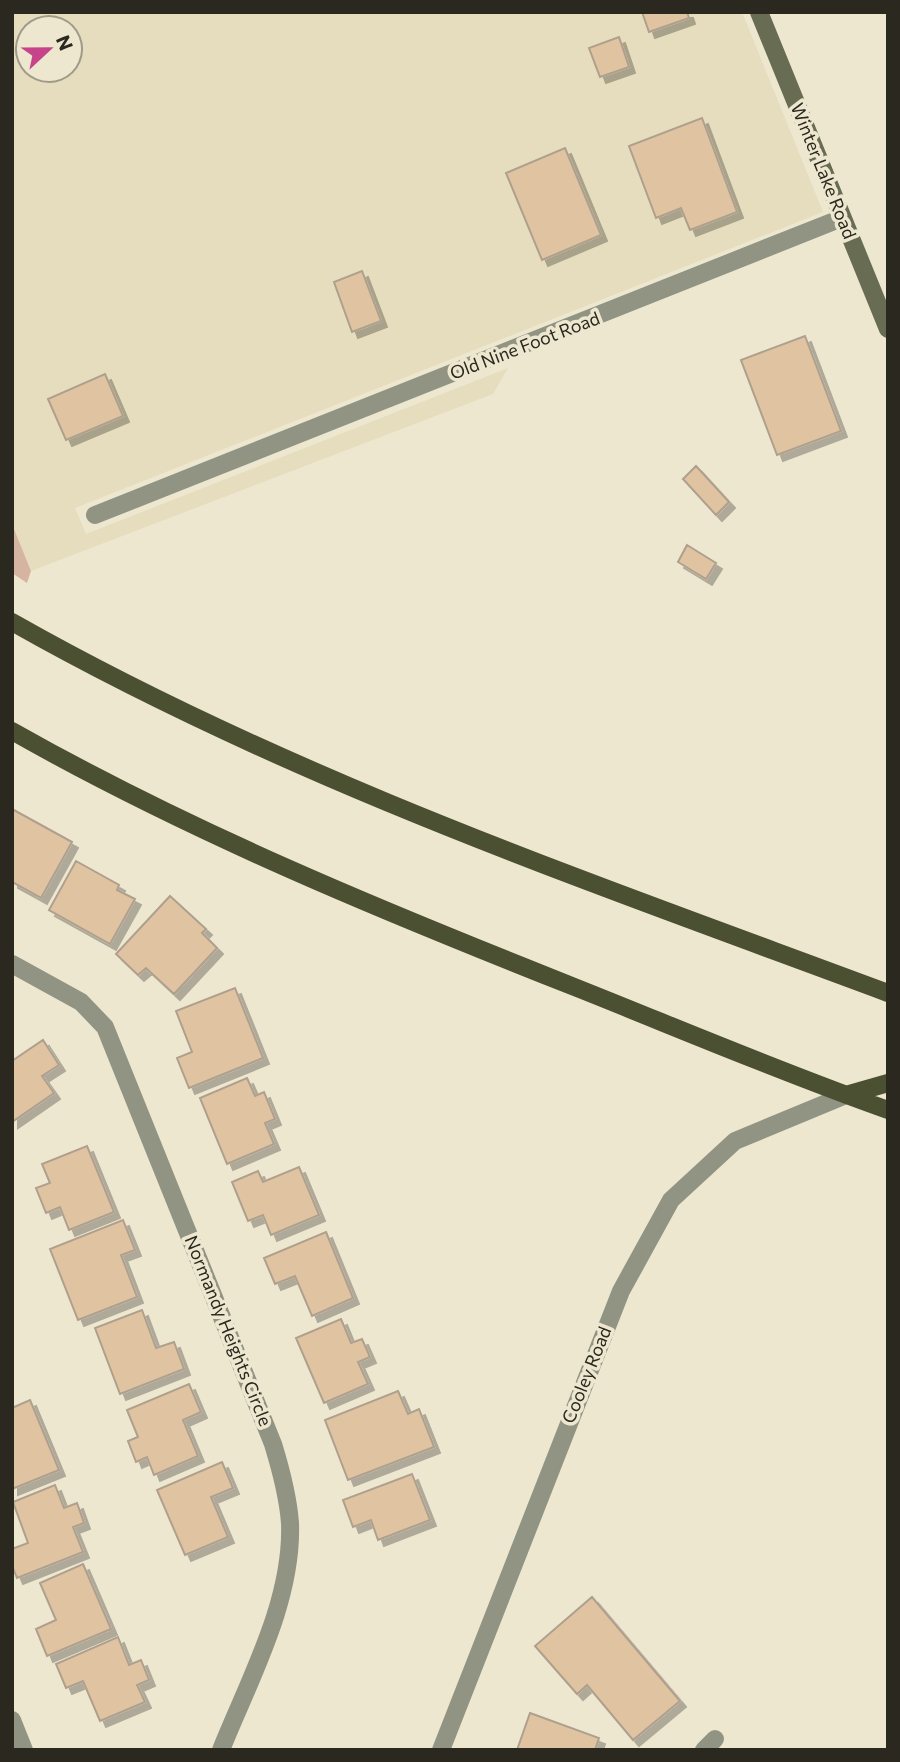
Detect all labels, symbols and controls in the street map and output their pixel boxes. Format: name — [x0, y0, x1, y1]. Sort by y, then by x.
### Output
north arrow — [14, 14, 84, 84]
text: N — [52, 32, 79, 53]
street label: Winter Lake Road — [787, 99, 861, 242]
street label: Old Nine Foot Road — [447, 306, 603, 384]
street label: Normandy Heights Circle — [181, 1232, 277, 1429]
street label: Cooley Road — [557, 1323, 615, 1426]

